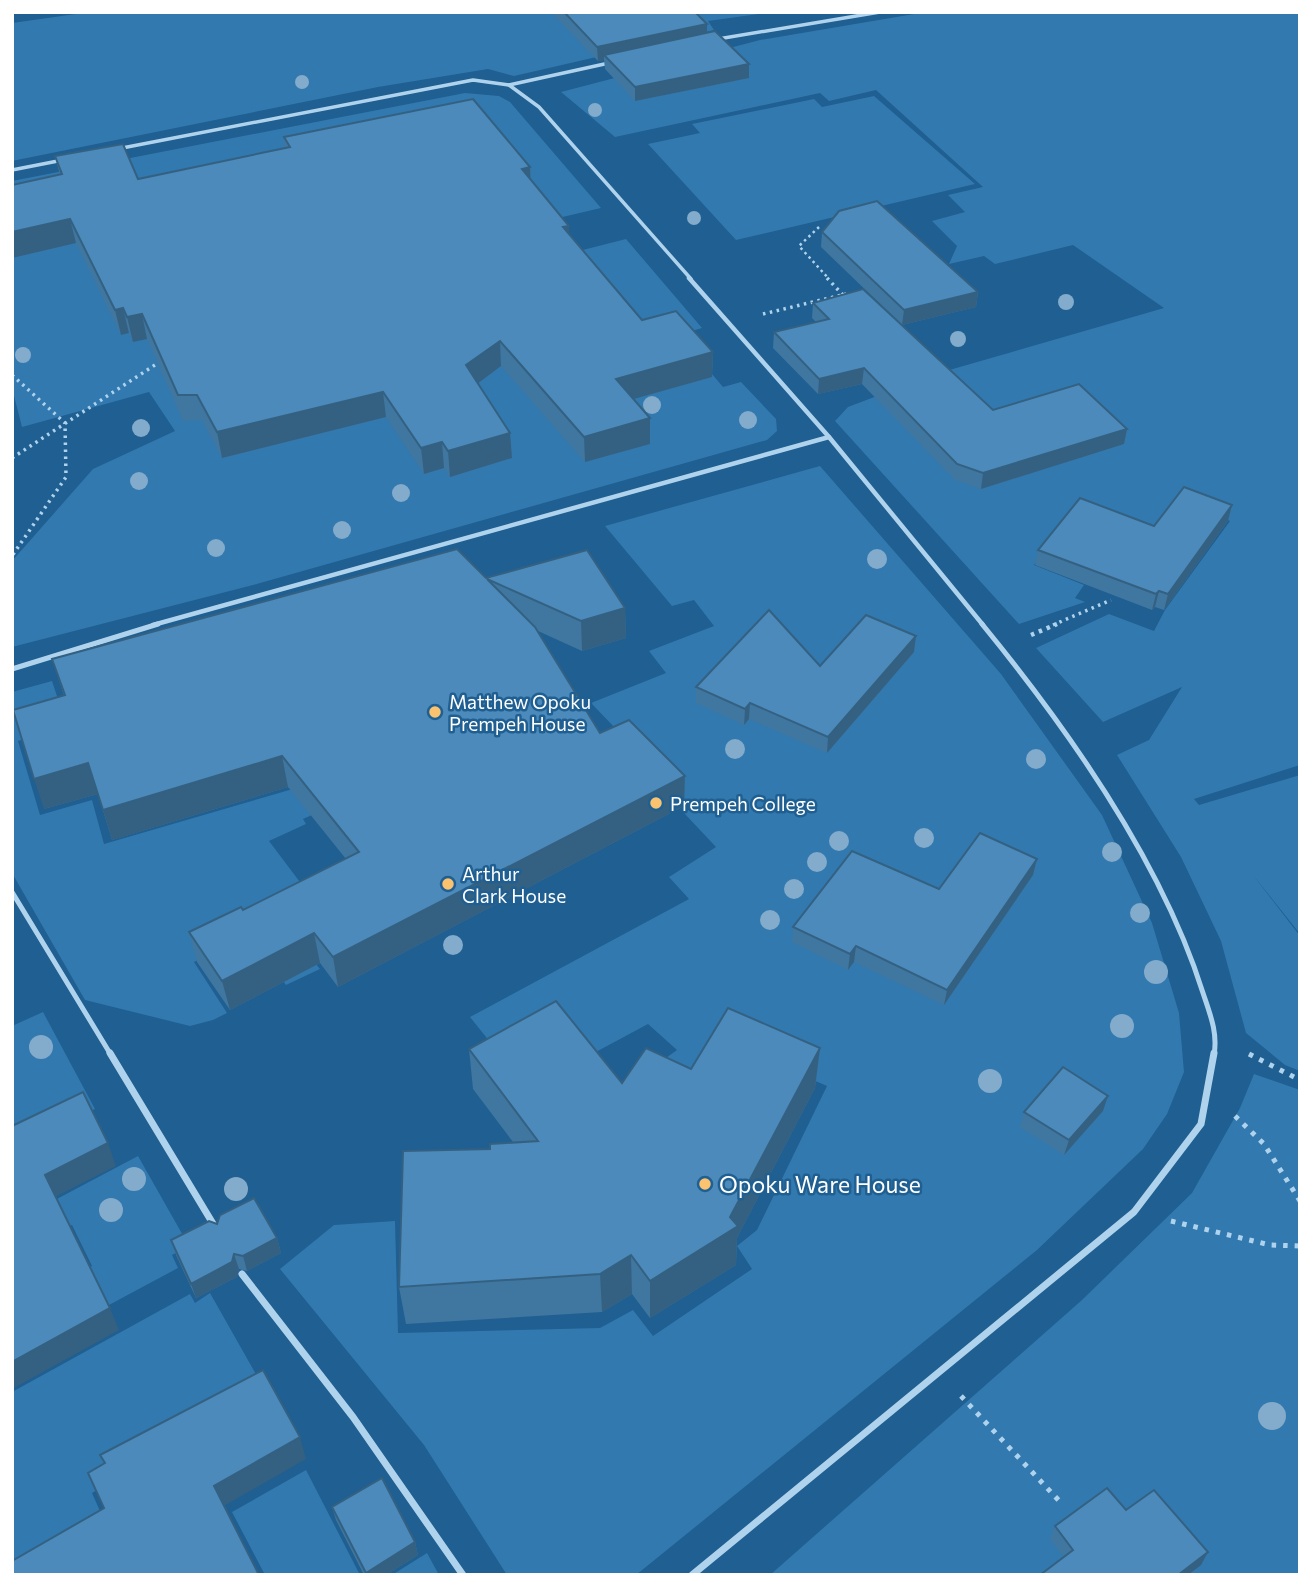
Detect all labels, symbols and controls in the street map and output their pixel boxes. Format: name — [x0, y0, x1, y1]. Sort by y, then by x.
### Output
place label: Matthew Opoku Prempeh House — [449, 690, 591, 735]
marker: Matthew Opoku Prempeh House — [427, 704, 443, 720]
place label: Prempeh College — [670, 792, 816, 815]
marker: Prempeh College — [648, 795, 664, 811]
place label: Arthur Clark House — [462, 862, 566, 907]
marker: Arthur Clark House — [440, 876, 456, 892]
place label: Opoku Ware House — [719, 1170, 921, 1198]
marker: Opoku Ware House — [697, 1176, 713, 1192]

